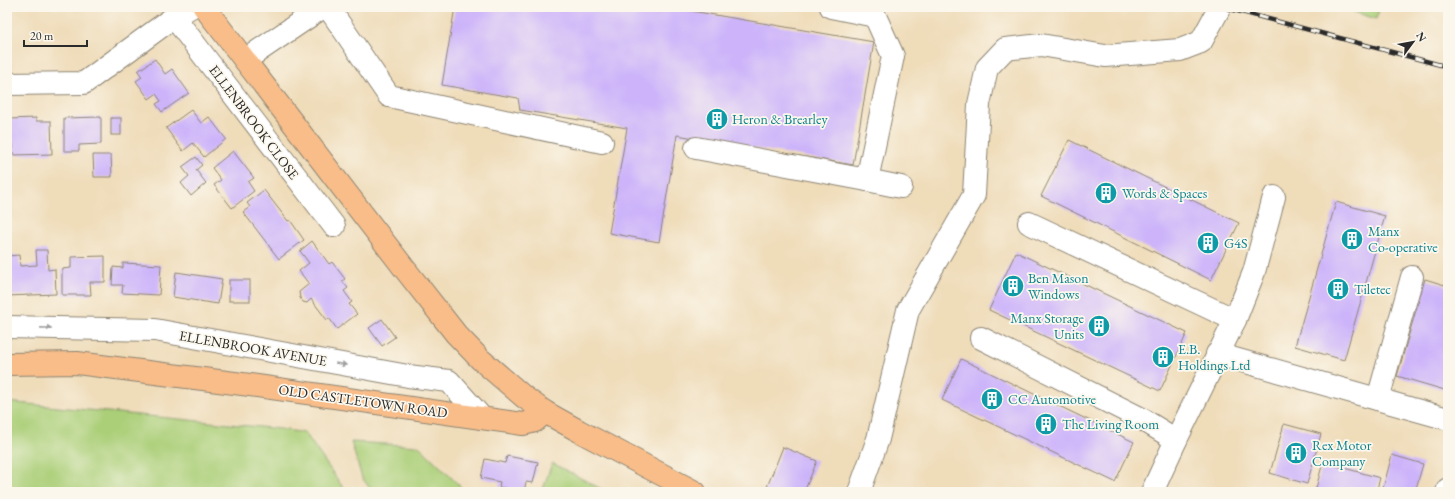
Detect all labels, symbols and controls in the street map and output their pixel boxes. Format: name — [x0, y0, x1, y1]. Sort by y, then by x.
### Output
scale bar — [24, 22, 87, 48]
north arrow — [1393, 22, 1433, 62]
text: 20 m — [30, 28, 54, 44]
text: N — [1413, 29, 1430, 44]
street label: ELLENBROOK CLOSE — [205, 61, 303, 183]
building icon: Heron & Brearley — [704, 106, 730, 132]
place label: Heron & Brearley — [732, 110, 828, 128]
building icon: Words & Spaces — [1093, 180, 1119, 206]
place label: Words & Spaces — [1122, 184, 1208, 202]
place label: Manx Co-operative — [1368, 222, 1438, 256]
building icon: Manx Co-operative — [1339, 226, 1365, 252]
building icon: G4S — [1195, 230, 1221, 256]
place label: G4S — [1224, 234, 1247, 252]
place label: Ben Mason Windows — [1028, 269, 1089, 303]
building icon: Ben Mason Windows — [1000, 273, 1026, 299]
building icon: Tiletec — [1325, 276, 1351, 302]
place label: Tiletec — [1354, 280, 1391, 298]
place label: Manx Storage Units — [1010, 309, 1085, 343]
building icon: Manx Storage Units — [1086, 313, 1112, 339]
one-way arrow — [40, 325, 53, 331]
street label: ELLENBROOK AVENUE — [178, 326, 328, 370]
place label: E.B. Holdings Ltd — [1178, 340, 1251, 374]
building icon: E.B. Holdings Ltd — [1150, 344, 1176, 370]
one-way arrow — [335, 361, 347, 367]
street label: OLD CASTLETOWN ROAD — [277, 380, 449, 422]
building icon: CC Automotive — [979, 386, 1005, 412]
place label: CC Automotive — [1008, 390, 1097, 408]
building icon: The Living Room — [1033, 411, 1059, 437]
place label: The Living Room — [1062, 415, 1159, 433]
place label: Rex Motor Company — [1312, 436, 1372, 470]
building icon: Rex Motor Company — [1283, 440, 1309, 466]

